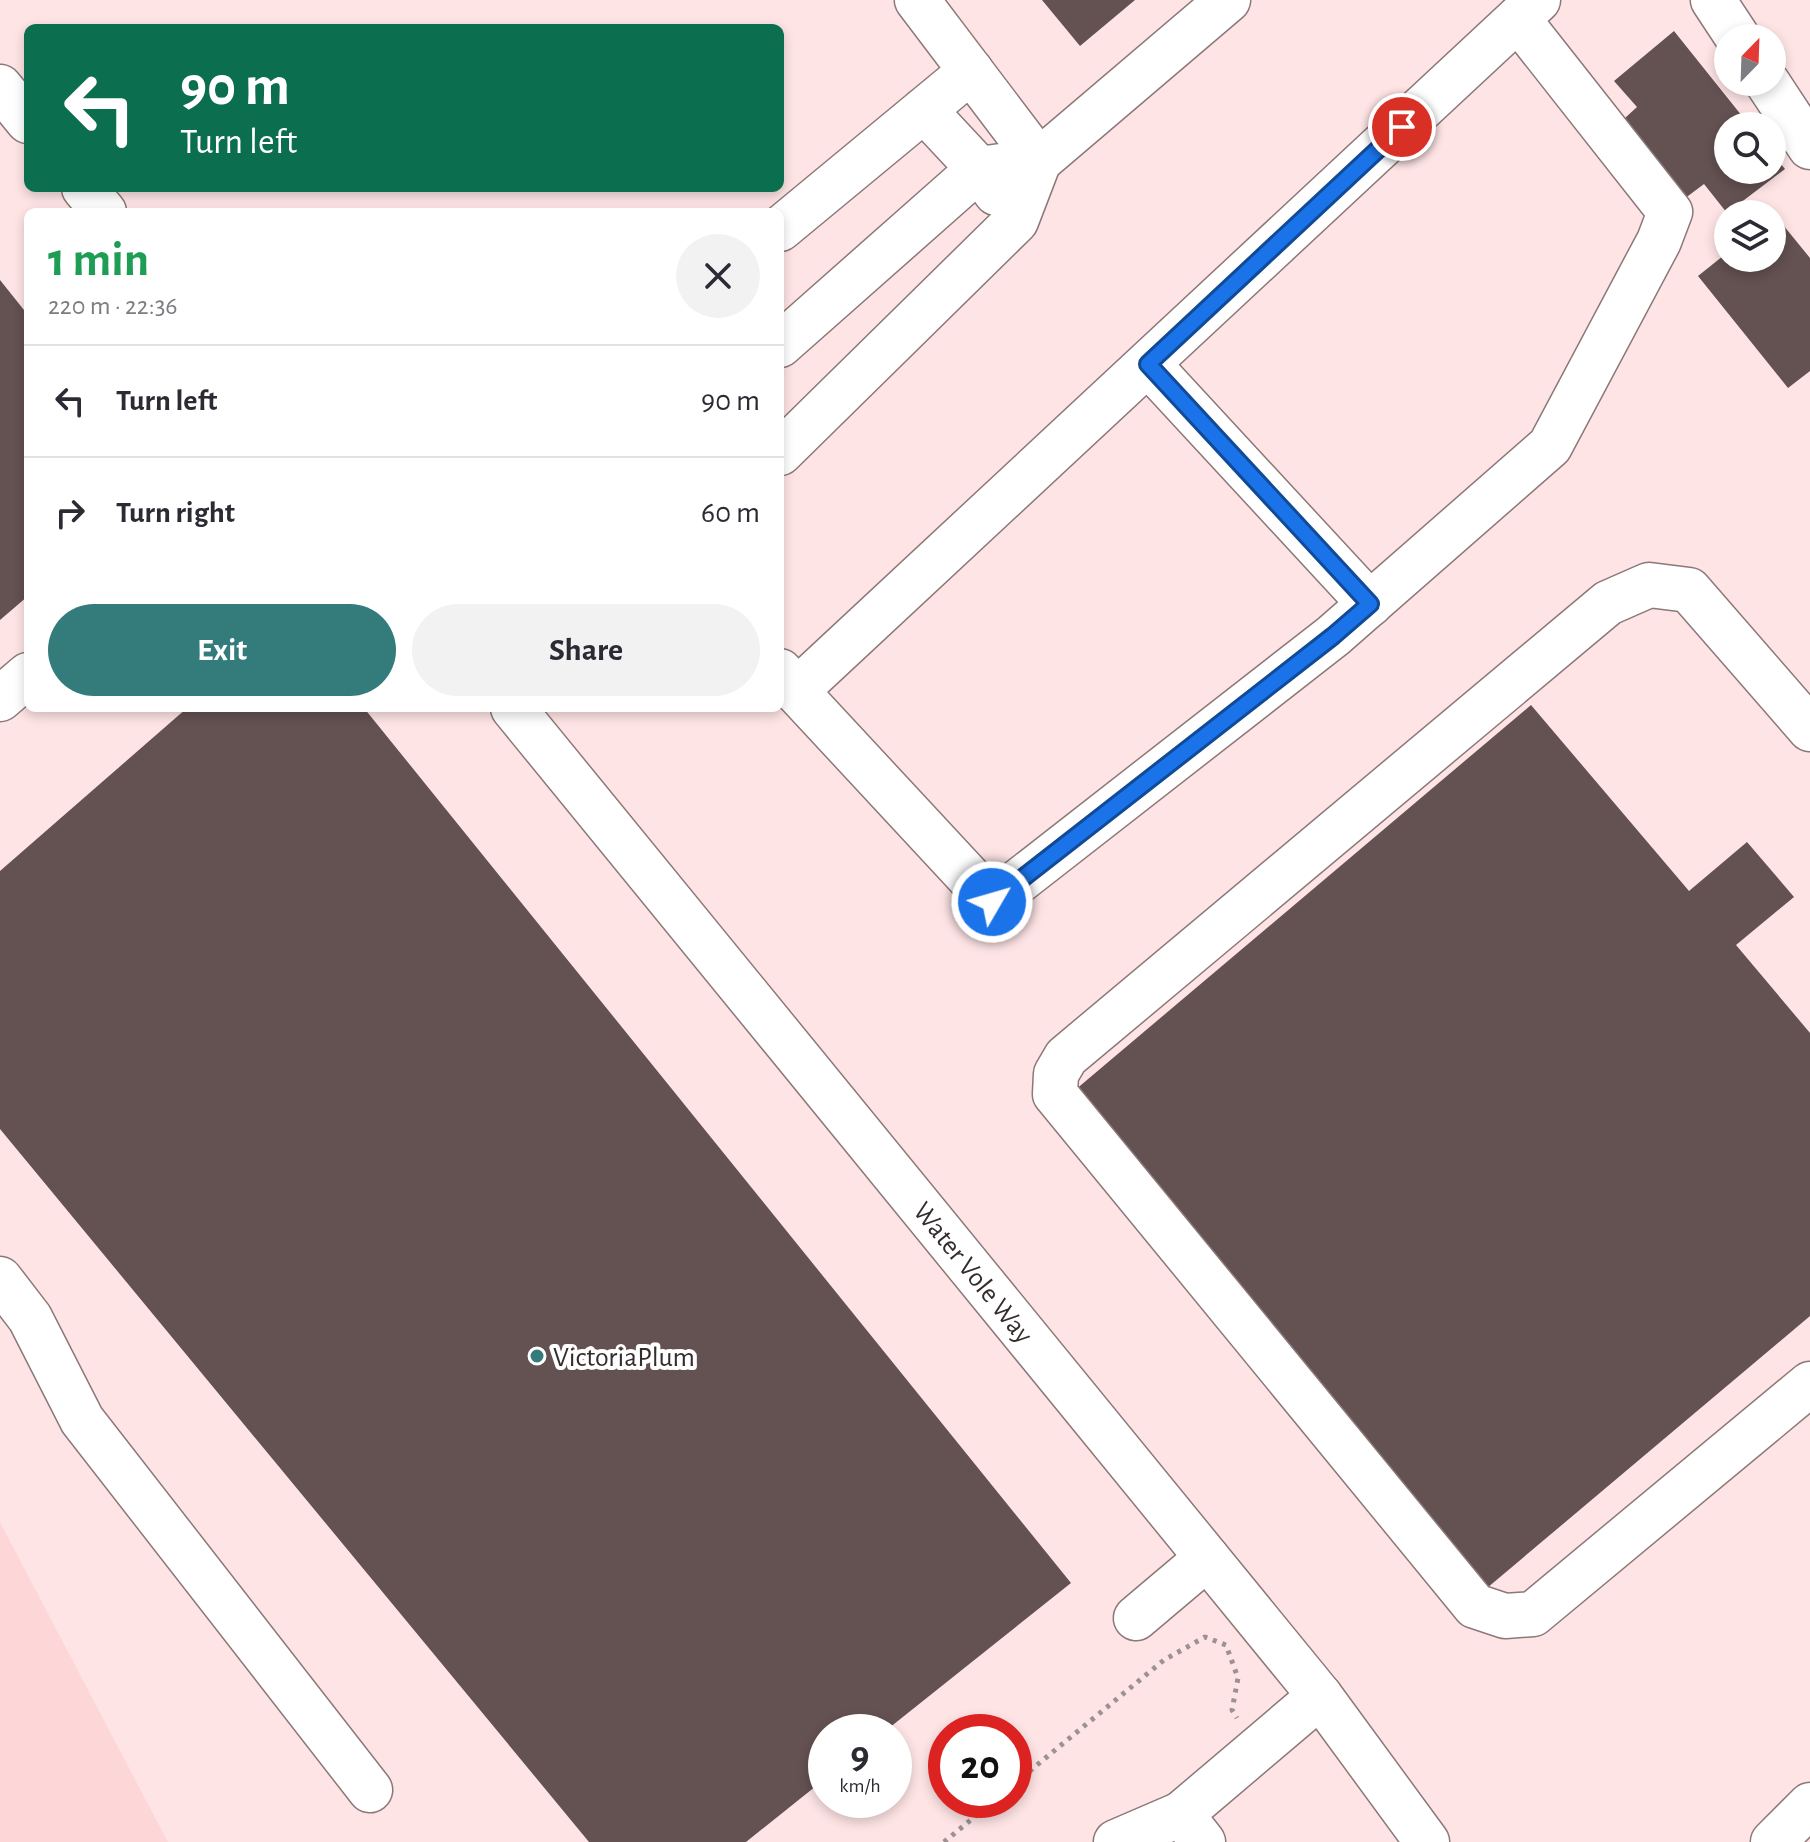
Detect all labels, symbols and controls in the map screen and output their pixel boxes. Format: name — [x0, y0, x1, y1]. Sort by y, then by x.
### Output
north arrow — [1714, 24, 1786, 96]
map controls — [1714, 24, 1786, 272]
icon: left — [48, 56, 152, 160]
text: 90 m — [180, 59, 290, 115]
pin — [1368, 93, 1436, 161]
icon: arrive — [1380, 105, 1424, 149]
button: search — [1714, 112, 1786, 184]
text: Turn left — [180, 124, 297, 160]
button: layers — [1714, 200, 1786, 272]
button: close — [676, 234, 760, 318]
text: 1 min — [48, 237, 149, 285]
text: 220 m · 22:36 — [48, 293, 178, 319]
icon: left — [48, 379, 92, 423]
text: Turn left — [116, 386, 217, 416]
text: 90 m — [701, 386, 760, 416]
icon: right — [48, 491, 92, 535]
text: Turn right — [116, 498, 235, 528]
text: 60 m — [701, 498, 760, 528]
button: Exit — [48, 604, 396, 696]
button: Share — [412, 604, 760, 696]
position arrow — [950, 860, 1034, 944]
street label: Water Vole Way — [907, 1197, 1038, 1349]
place label: VictoriaPlum — [553, 1344, 695, 1372]
marker: VictoriaPlum — [528, 1347, 546, 1365]
speed limit sign: 20 — [928, 1714, 1032, 1818]
text: 9 — [850, 1736, 870, 1776]
text: km/h — [839, 1776, 881, 1796]

